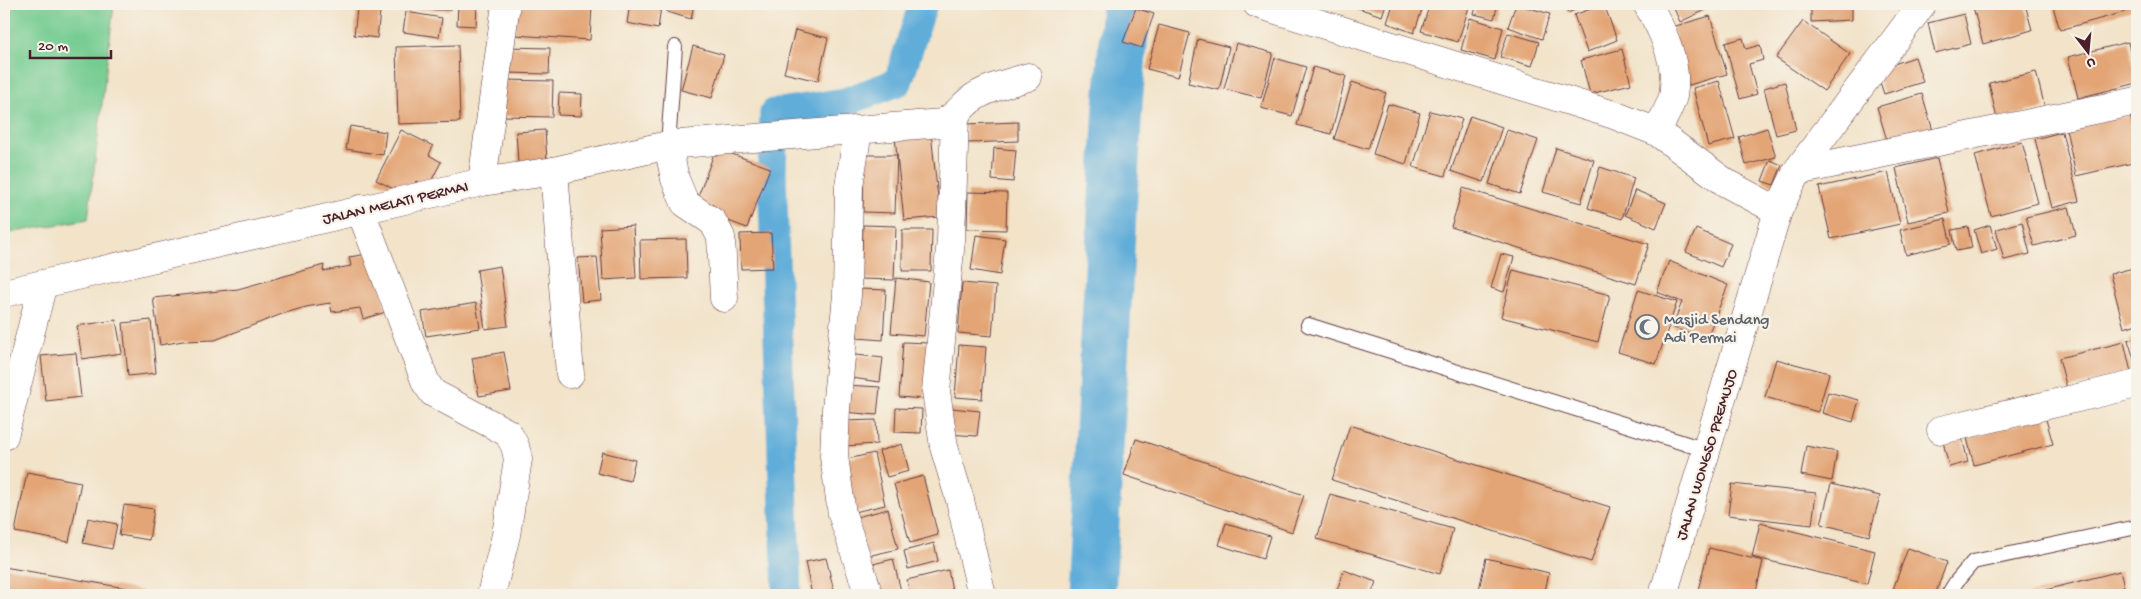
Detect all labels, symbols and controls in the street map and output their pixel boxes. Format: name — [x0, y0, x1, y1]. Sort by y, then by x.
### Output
scale bar — [30, 28, 111, 60]
north arrow — [2064, 28, 2114, 78]
text: 20 m — [38, 38, 68, 56]
text: U — [2085, 53, 2097, 71]
street label: JALAN MELATI PERMAI — [321, 178, 471, 230]
place label: Masjid Sendang Adi Permai — [1664, 312, 1769, 349]
mosque icon: Masjid Sendang Adi Permai — [1634, 314, 1660, 340]
street label: JALAN WONGSO PREMUJO — [1673, 367, 1744, 543]

